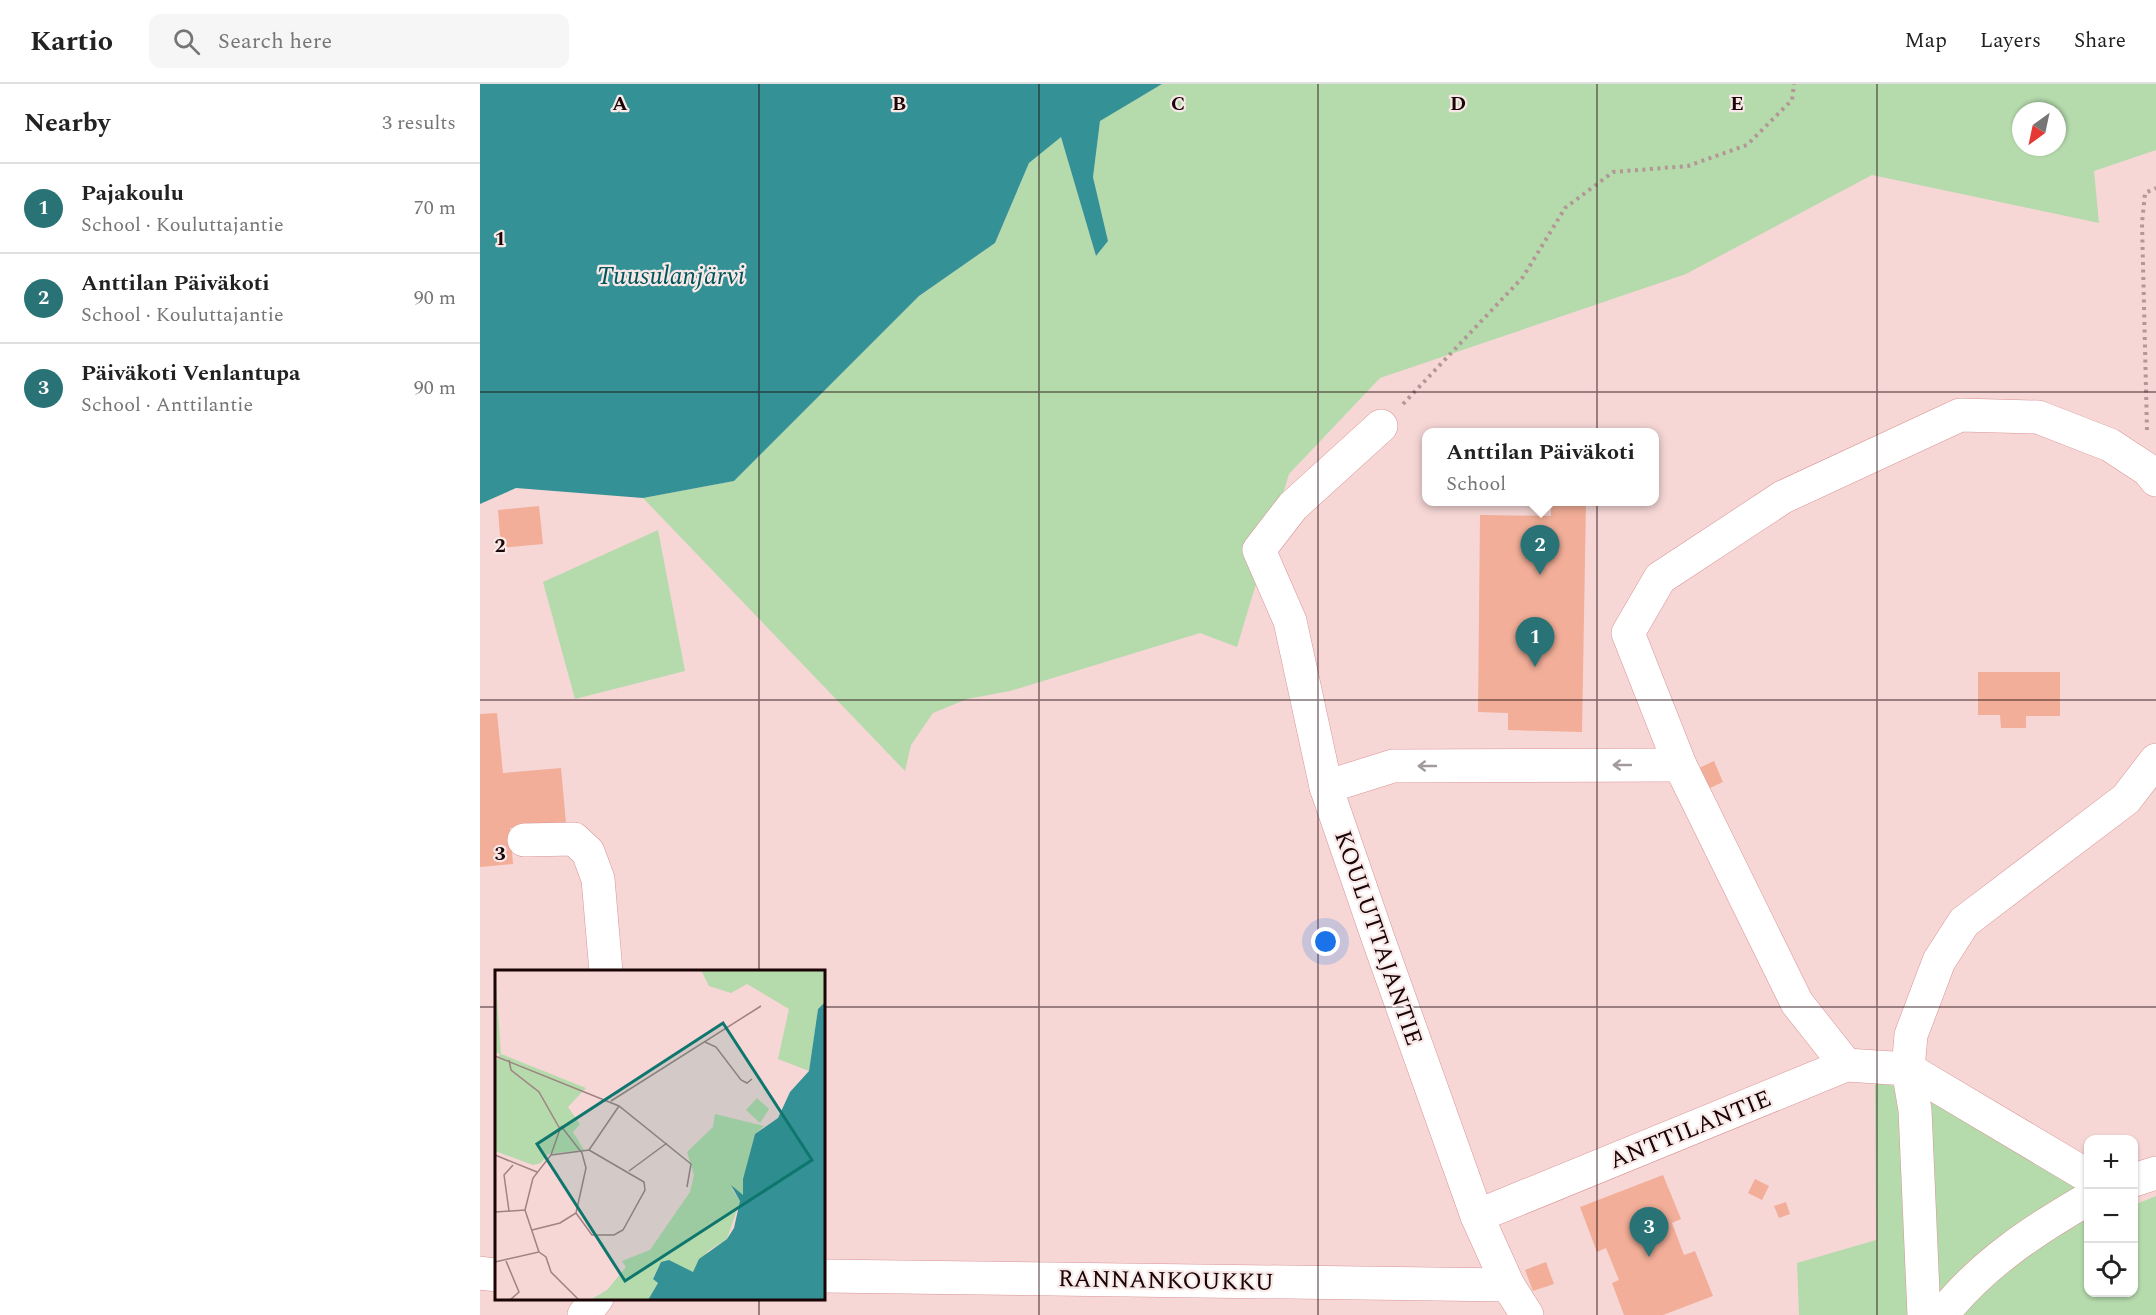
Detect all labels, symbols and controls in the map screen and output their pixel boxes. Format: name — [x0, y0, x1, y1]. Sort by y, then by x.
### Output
search box — [149, 14, 569, 68]
text: Kartio — [30, 20, 113, 63]
icon: search — [170, 25, 203, 58]
text: Search here — [218, 25, 332, 58]
text: Map — [1905, 25, 1947, 57]
text: Layers — [1980, 25, 2041, 57]
text: Share — [2074, 25, 2126, 57]
text: A — [612, 89, 628, 119]
text: B — [892, 89, 906, 119]
text: C — [1171, 89, 1185, 119]
text: D — [1450, 89, 1466, 119]
text: E — [1730, 89, 1744, 119]
north arrow — [2012, 102, 2066, 156]
text: Nearby — [24, 103, 110, 143]
text: 3 results — [382, 108, 456, 138]
text: Pajakoulu — [81, 177, 184, 210]
text: 1 — [38, 193, 49, 223]
text: 70 m — [414, 193, 456, 223]
text: School · Kouluttajantie — [81, 210, 284, 240]
text: 1 — [494, 224, 506, 254]
water label: Tuusulanjärvi — [597, 256, 745, 296]
text: Anttilan Päiväkoti — [81, 267, 270, 300]
text: 2 — [38, 283, 49, 313]
text: 90 m — [414, 283, 456, 313]
text: School · Kouluttajantie — [81, 300, 284, 330]
text: Päiväkoti Venlantupa — [81, 357, 300, 390]
text: 3 — [38, 373, 49, 403]
text: 90 m — [414, 373, 456, 403]
text: School · Anttilantie — [81, 390, 253, 420]
popup — [1422, 428, 1659, 506]
text: Anttilan Päiväkoti — [1446, 436, 1635, 469]
text: School — [1446, 469, 1506, 499]
pin: 2 — [1520, 526, 1560, 575]
text: 2 — [494, 531, 506, 561]
pin: 1 — [1516, 618, 1554, 667]
one-way arrow — [1612, 759, 1632, 771]
one-way arrow — [1417, 760, 1437, 772]
street label: KOULUTTAJANTIE — [1324, 826, 1432, 1051]
text: 3 — [494, 839, 506, 869]
your location — [1311, 927, 1340, 956]
inset map — [495, 970, 825, 1300]
street label: ANTTILANTIE — [1604, 1081, 1777, 1179]
map controls — [2084, 1135, 2138, 1297]
button: + — [2084, 1135, 2138, 1189]
button: − — [2084, 1189, 2138, 1243]
pin: 3 — [1630, 1208, 1668, 1257]
button: locate — [2084, 1243, 2138, 1297]
street label: RANNANKOUKKU — [1058, 1261, 1274, 1301]

